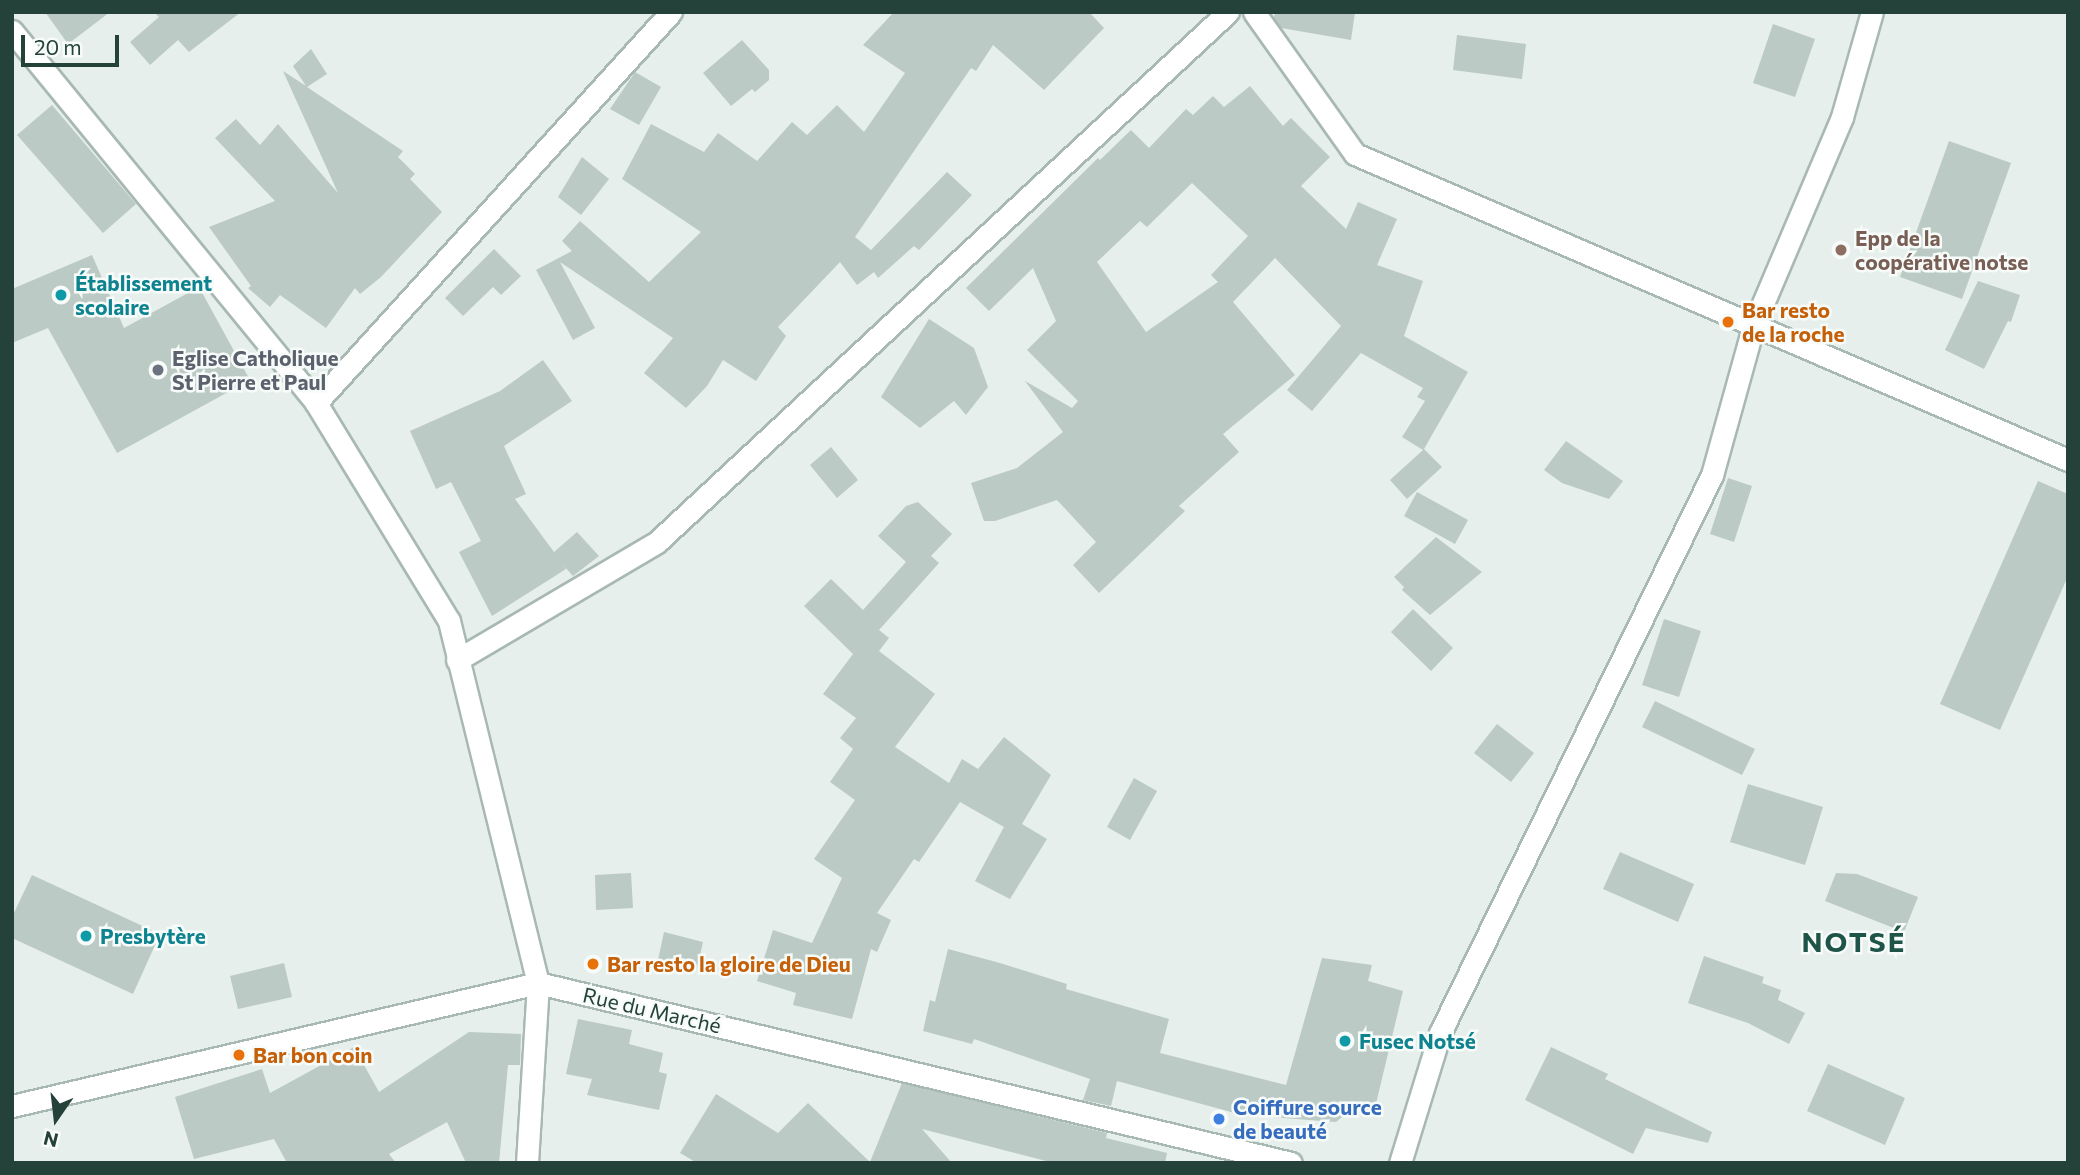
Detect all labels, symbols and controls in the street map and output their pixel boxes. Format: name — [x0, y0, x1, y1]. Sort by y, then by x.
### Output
scale bar — [24, 21, 122, 65]
text: 20 m — [34, 34, 82, 59]
place label: Epp de la coopérative notse — [1855, 225, 2028, 275]
marker: Epp de la coopérative notse — [1833, 242, 1849, 258]
place label: Établissement scolaire — [75, 270, 212, 320]
marker: Établissement scolaire — [53, 287, 69, 303]
place label: Bar resto de la roche — [1742, 297, 1844, 347]
marker: Bar resto de la roche — [1720, 314, 1736, 330]
place label: Eglise Catholique St Pierre et Paul — [172, 345, 338, 395]
marker: Eglise Catholique St Pierre et Paul — [150, 362, 166, 378]
place label: Presbytère — [100, 923, 206, 949]
district label: NOTSÉ — [1802, 924, 1906, 958]
marker: Presbytère — [78, 928, 94, 944]
place label: Bar resto la gloire de Dieu — [607, 951, 851, 977]
marker: Bar resto la gloire de Dieu — [585, 956, 601, 972]
street label: Rue du Marché — [580, 982, 724, 1038]
place label: Fusec Notsé — [1359, 1028, 1476, 1054]
marker: Fusec Notsé — [1337, 1033, 1353, 1049]
place label: Bar bon coin — [253, 1042, 373, 1068]
marker: Bar bon coin — [231, 1047, 247, 1063]
north arrow — [21, 1084, 91, 1154]
place label: Coiffure source de beauté — [1233, 1094, 1382, 1144]
marker: Coiffure source de beauté — [1211, 1111, 1227, 1127]
text: N — [41, 1127, 61, 1153]

